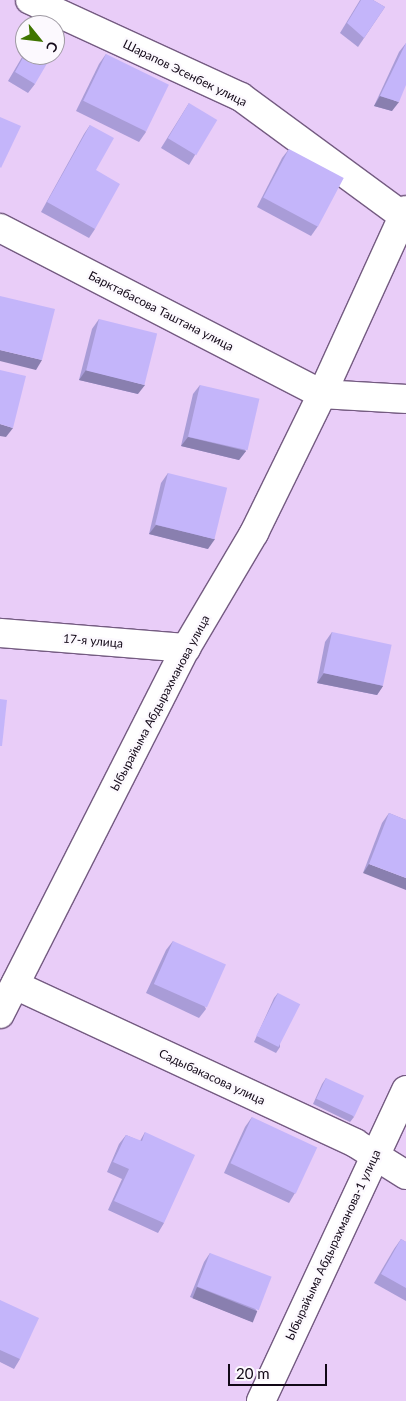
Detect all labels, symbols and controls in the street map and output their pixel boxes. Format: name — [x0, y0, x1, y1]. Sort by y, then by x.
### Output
north arrow — [15, 15, 65, 65]
street label: Шарапов Эсенбек улица — [121, 37, 249, 109]
text: С — [43, 39, 62, 55]
street label: Барктабасова Таштана улица — [86, 268, 236, 354]
street label: Ыбырайыма Абдырахманова улица — [107, 613, 213, 793]
street label: 17-я улица — [62, 631, 124, 651]
street label: Садыбакасова улица — [157, 1046, 267, 1108]
street label: Ыбырайыма Абдырахманова-1 улица — [282, 1147, 384, 1343]
scale bar — [231, 1354, 330, 1386]
text: 20 m — [236, 1364, 270, 1382]

